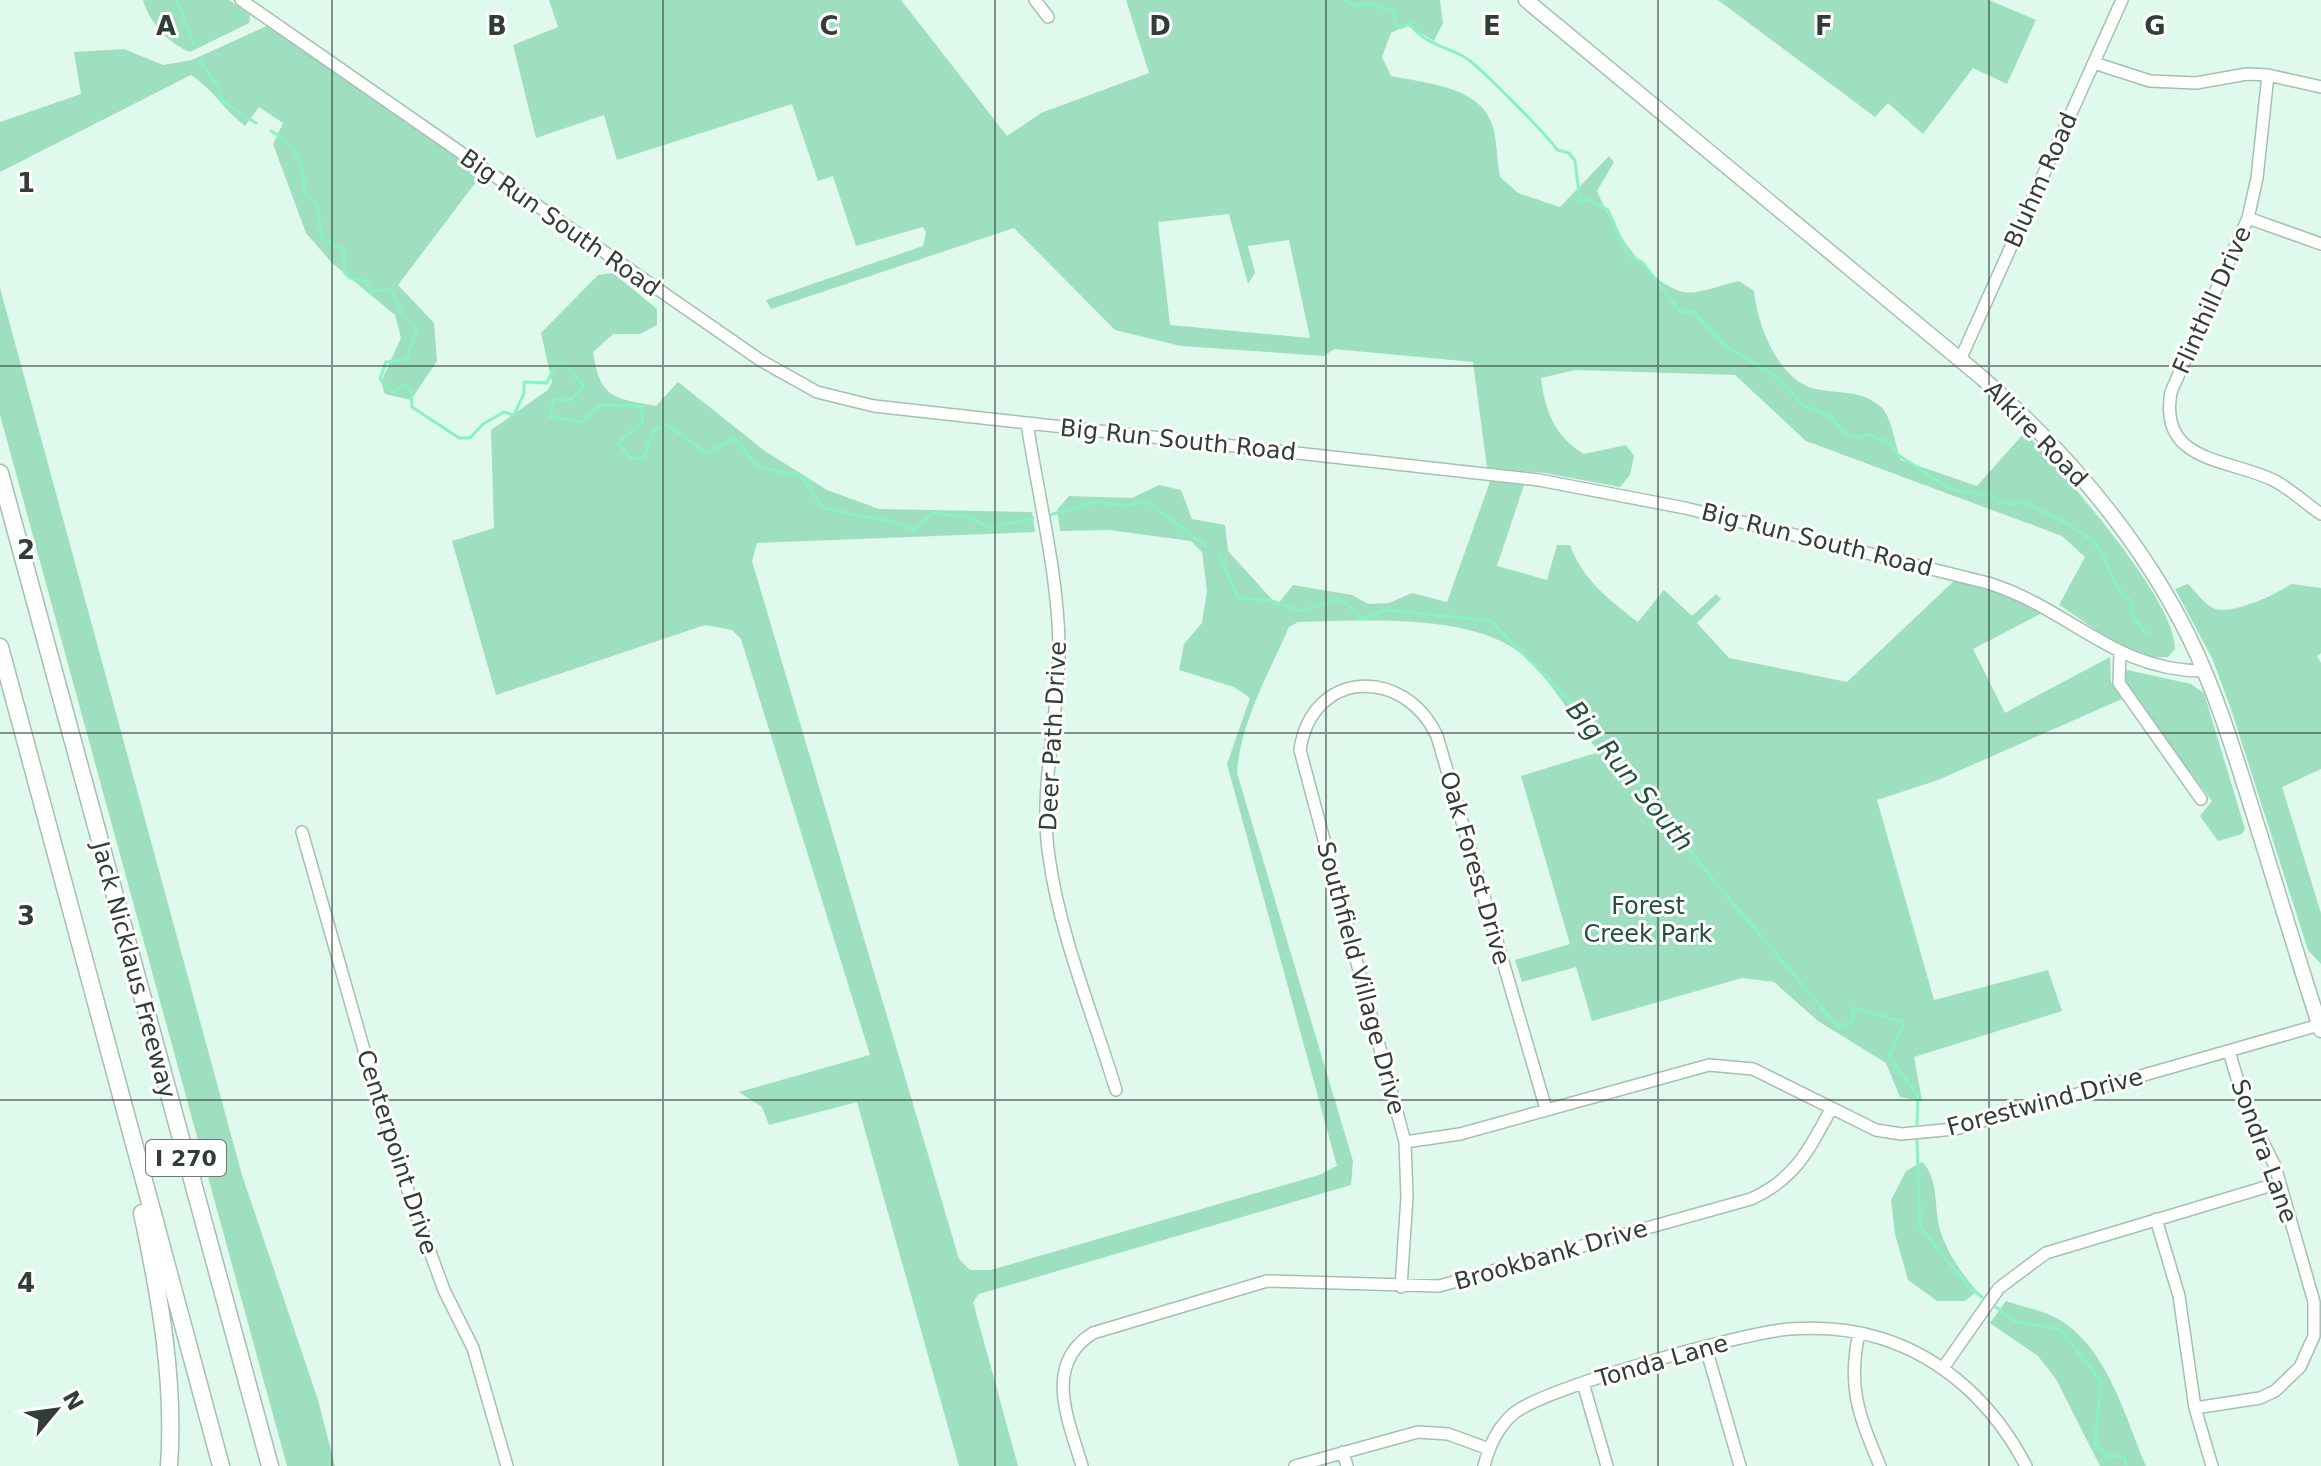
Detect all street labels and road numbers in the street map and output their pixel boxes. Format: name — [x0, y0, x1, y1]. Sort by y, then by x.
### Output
street label: Bluhm Road — [1999, 108, 2083, 252]
street label: Big Run South Road — [455, 143, 665, 303]
street label: Flinthill Drive — [2167, 222, 2257, 378]
street label: Alkire Road — [1979, 376, 2093, 492]
street label: Big Run South Road — [1059, 414, 1297, 466]
street label: Big Run South Road — [1699, 498, 1935, 582]
street label: Deer Path Drive — [1034, 640, 1072, 832]
street label: Oak Forest Drive — [1434, 768, 1516, 968]
street label: Jack Nicklaus Freeway — [86, 837, 182, 1101]
street label: Southfield Village Drive — [1311, 838, 1411, 1118]
street label: Centerpoint Drive — [351, 1046, 443, 1258]
street label: Forestwind Drive — [1944, 1062, 2146, 1142]
street label: Sondra Lane — [2225, 1075, 2303, 1227]
road number: I 270 — [146, 1140, 226, 1176]
street label: Brookbank Drive — [1451, 1214, 1651, 1296]
street label: Tonda Lane — [1592, 1329, 1731, 1393]

